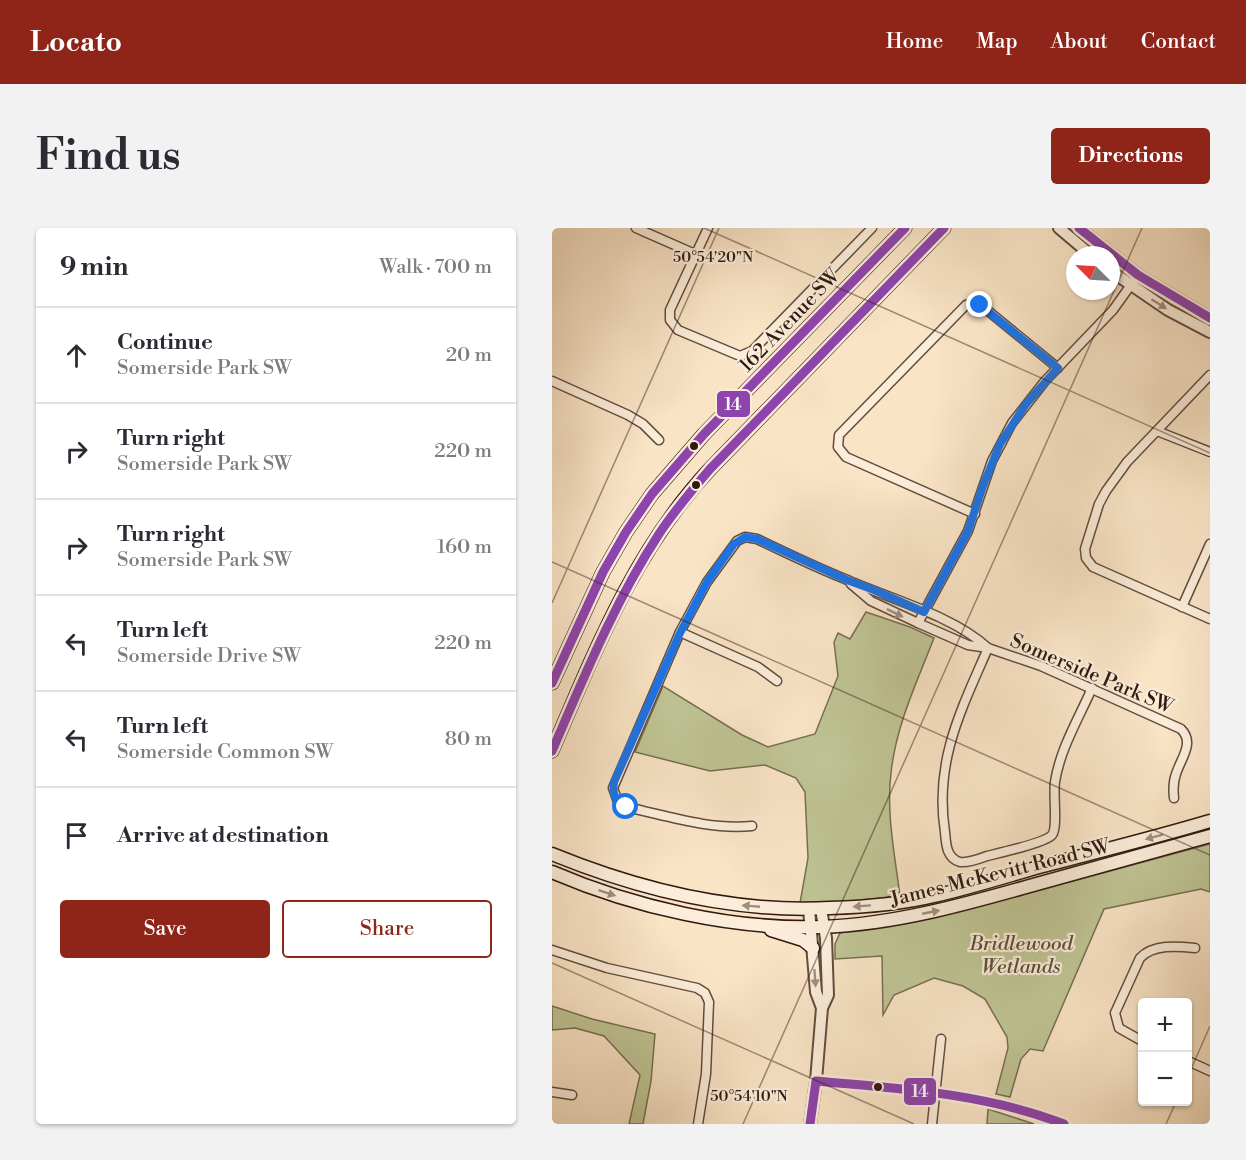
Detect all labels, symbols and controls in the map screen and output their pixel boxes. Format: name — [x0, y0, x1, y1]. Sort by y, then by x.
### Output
text: Locato — [30, 25, 122, 60]
text: Home — [886, 29, 943, 55]
text: Map — [976, 29, 1018, 55]
text: About — [1051, 29, 1108, 55]
text: Contact — [1141, 29, 1216, 55]
button: Directions — [1051, 128, 1210, 184]
text: Find us — [36, 130, 180, 183]
north arrow — [1066, 246, 1120, 300]
text: 50°54'20"N — [673, 248, 753, 267]
text: 9 min — [60, 251, 128, 283]
text: Walk · 700 m — [379, 255, 492, 280]
street label: 162 Avenue SW — [734, 263, 846, 378]
route end — [966, 291, 992, 317]
one-way arrow — [1151, 298, 1167, 309]
text: Continue — [117, 329, 213, 356]
icon: ahead — [60, 339, 93, 372]
text: 20 m — [446, 343, 492, 368]
text: Somerside Park SW — [117, 356, 292, 381]
line badge: 14 — [716, 390, 751, 418]
text: 14 — [724, 395, 742, 415]
text: Turn right — [117, 425, 225, 452]
icon: right — [60, 435, 93, 468]
text: 220 m — [434, 439, 492, 464]
unlabelled marker — [688, 440, 700, 452]
text: Somerside Park SW — [117, 452, 292, 477]
unlabelled marker — [690, 479, 702, 491]
text: Turn right — [117, 521, 225, 548]
icon: right — [60, 531, 93, 564]
text: 160 m — [437, 535, 492, 560]
text: Somerside Park SW — [117, 548, 292, 573]
one-way arrow — [886, 608, 903, 617]
text: Turn left — [117, 617, 208, 644]
icon: left — [60, 627, 93, 660]
street label: Somerside Park SW — [1006, 629, 1178, 720]
text: 220 m — [434, 631, 492, 656]
text: Somerside Drive SW — [117, 644, 301, 669]
text: Turn left — [117, 713, 208, 740]
icon: left — [60, 723, 93, 756]
text: 80 m — [445, 727, 492, 752]
text: Somerside Common SW — [117, 740, 333, 765]
route start — [612, 793, 638, 819]
icon: arrive — [60, 819, 93, 852]
text: Arrive at destination — [117, 822, 329, 849]
one-way arrow — [1144, 832, 1163, 842]
street label: James McKevitt Road SW — [887, 834, 1114, 913]
one-way arrow — [598, 889, 616, 898]
button: Save — [60, 900, 270, 958]
button: Share — [282, 900, 492, 958]
one-way arrow — [741, 901, 760, 911]
one-way arrow — [853, 901, 872, 911]
one-way arrow — [921, 907, 940, 916]
park label: Bridlewood Wetlands — [968, 932, 1073, 980]
one-way arrow — [811, 969, 820, 988]
map controls — [1138, 998, 1192, 1106]
button: + — [1138, 998, 1192, 1052]
button: − — [1138, 1052, 1192, 1106]
line badge: 14 — [903, 1077, 937, 1106]
unlabelled marker — [872, 1081, 884, 1093]
text: 14 — [911, 1082, 929, 1102]
text: 50°54'10"N — [710, 1087, 788, 1106]

